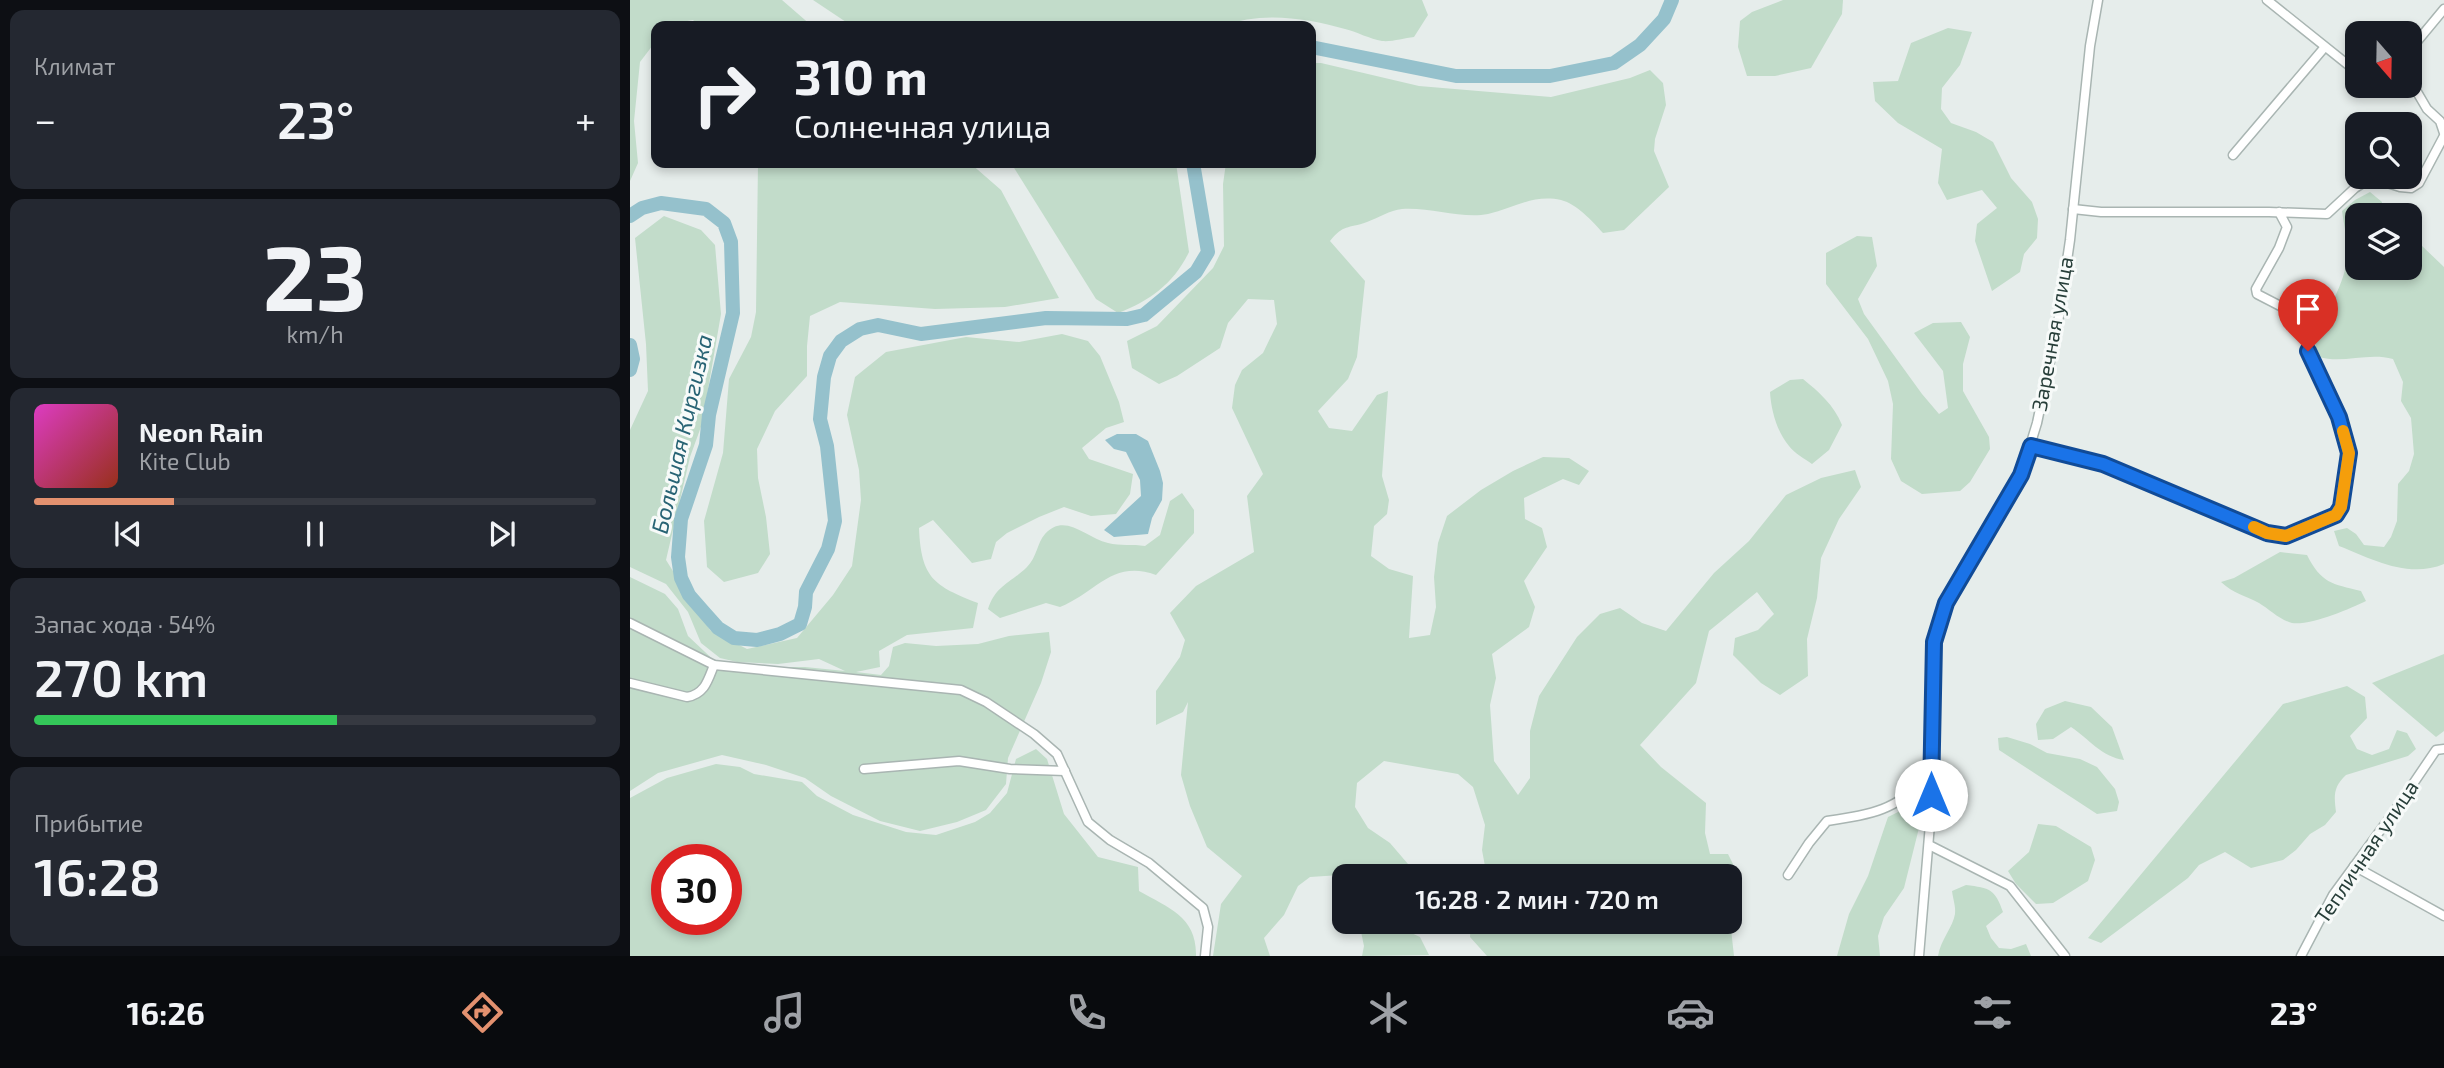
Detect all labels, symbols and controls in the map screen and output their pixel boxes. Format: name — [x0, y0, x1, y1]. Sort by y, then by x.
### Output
north arrow — [2345, 21, 2422, 98]
map controls — [2345, 21, 2422, 280]
text: 310 m — [794, 46, 928, 105]
icon: right — [679, 49, 770, 140]
text: Климат — [34, 52, 115, 80]
text: 23° — [277, 87, 354, 149]
text: − — [34, 96, 56, 142]
text: + — [575, 96, 596, 142]
text: Солнечная улица — [794, 106, 1051, 144]
button: search — [2345, 112, 2422, 189]
button: layers — [2345, 203, 2422, 280]
text: 23 — [263, 220, 367, 329]
street label: Заречная улица — [2026, 255, 2078, 413]
pin — [2278, 279, 2338, 351]
icon: arrive — [2289, 290, 2327, 328]
text: km/h — [286, 320, 344, 348]
water label: Большая Киргизка — [644, 331, 718, 536]
text: Neon Rain — [139, 416, 263, 447]
text: Kite Club — [139, 447, 231, 475]
icon: previous — [109, 515, 147, 553]
icon: pause — [296, 515, 334, 553]
icon: next — [483, 515, 521, 553]
text: Запас хода · 54% — [34, 610, 215, 638]
text: 270 km — [34, 645, 208, 707]
position arrow — [1894, 758, 1968, 832]
street label: Тепличная улица — [2309, 775, 2424, 928]
text: Прибытие — [34, 809, 143, 837]
text: 16:28 — [34, 844, 161, 906]
speed limit sign: 30 — [651, 844, 742, 935]
text: 16:28 · 2 мин · 720 m — [1415, 883, 1659, 914]
icon: directions — [458, 988, 507, 1037]
icon: music — [760, 988, 809, 1037]
icon: phone — [1062, 988, 1111, 1037]
icon: climate — [1364, 988, 1413, 1037]
icon: car — [1666, 988, 1715, 1037]
icon: filters — [1968, 988, 2017, 1037]
text: 16:26 — [126, 993, 205, 1031]
text: 23° — [2270, 993, 2317, 1031]

